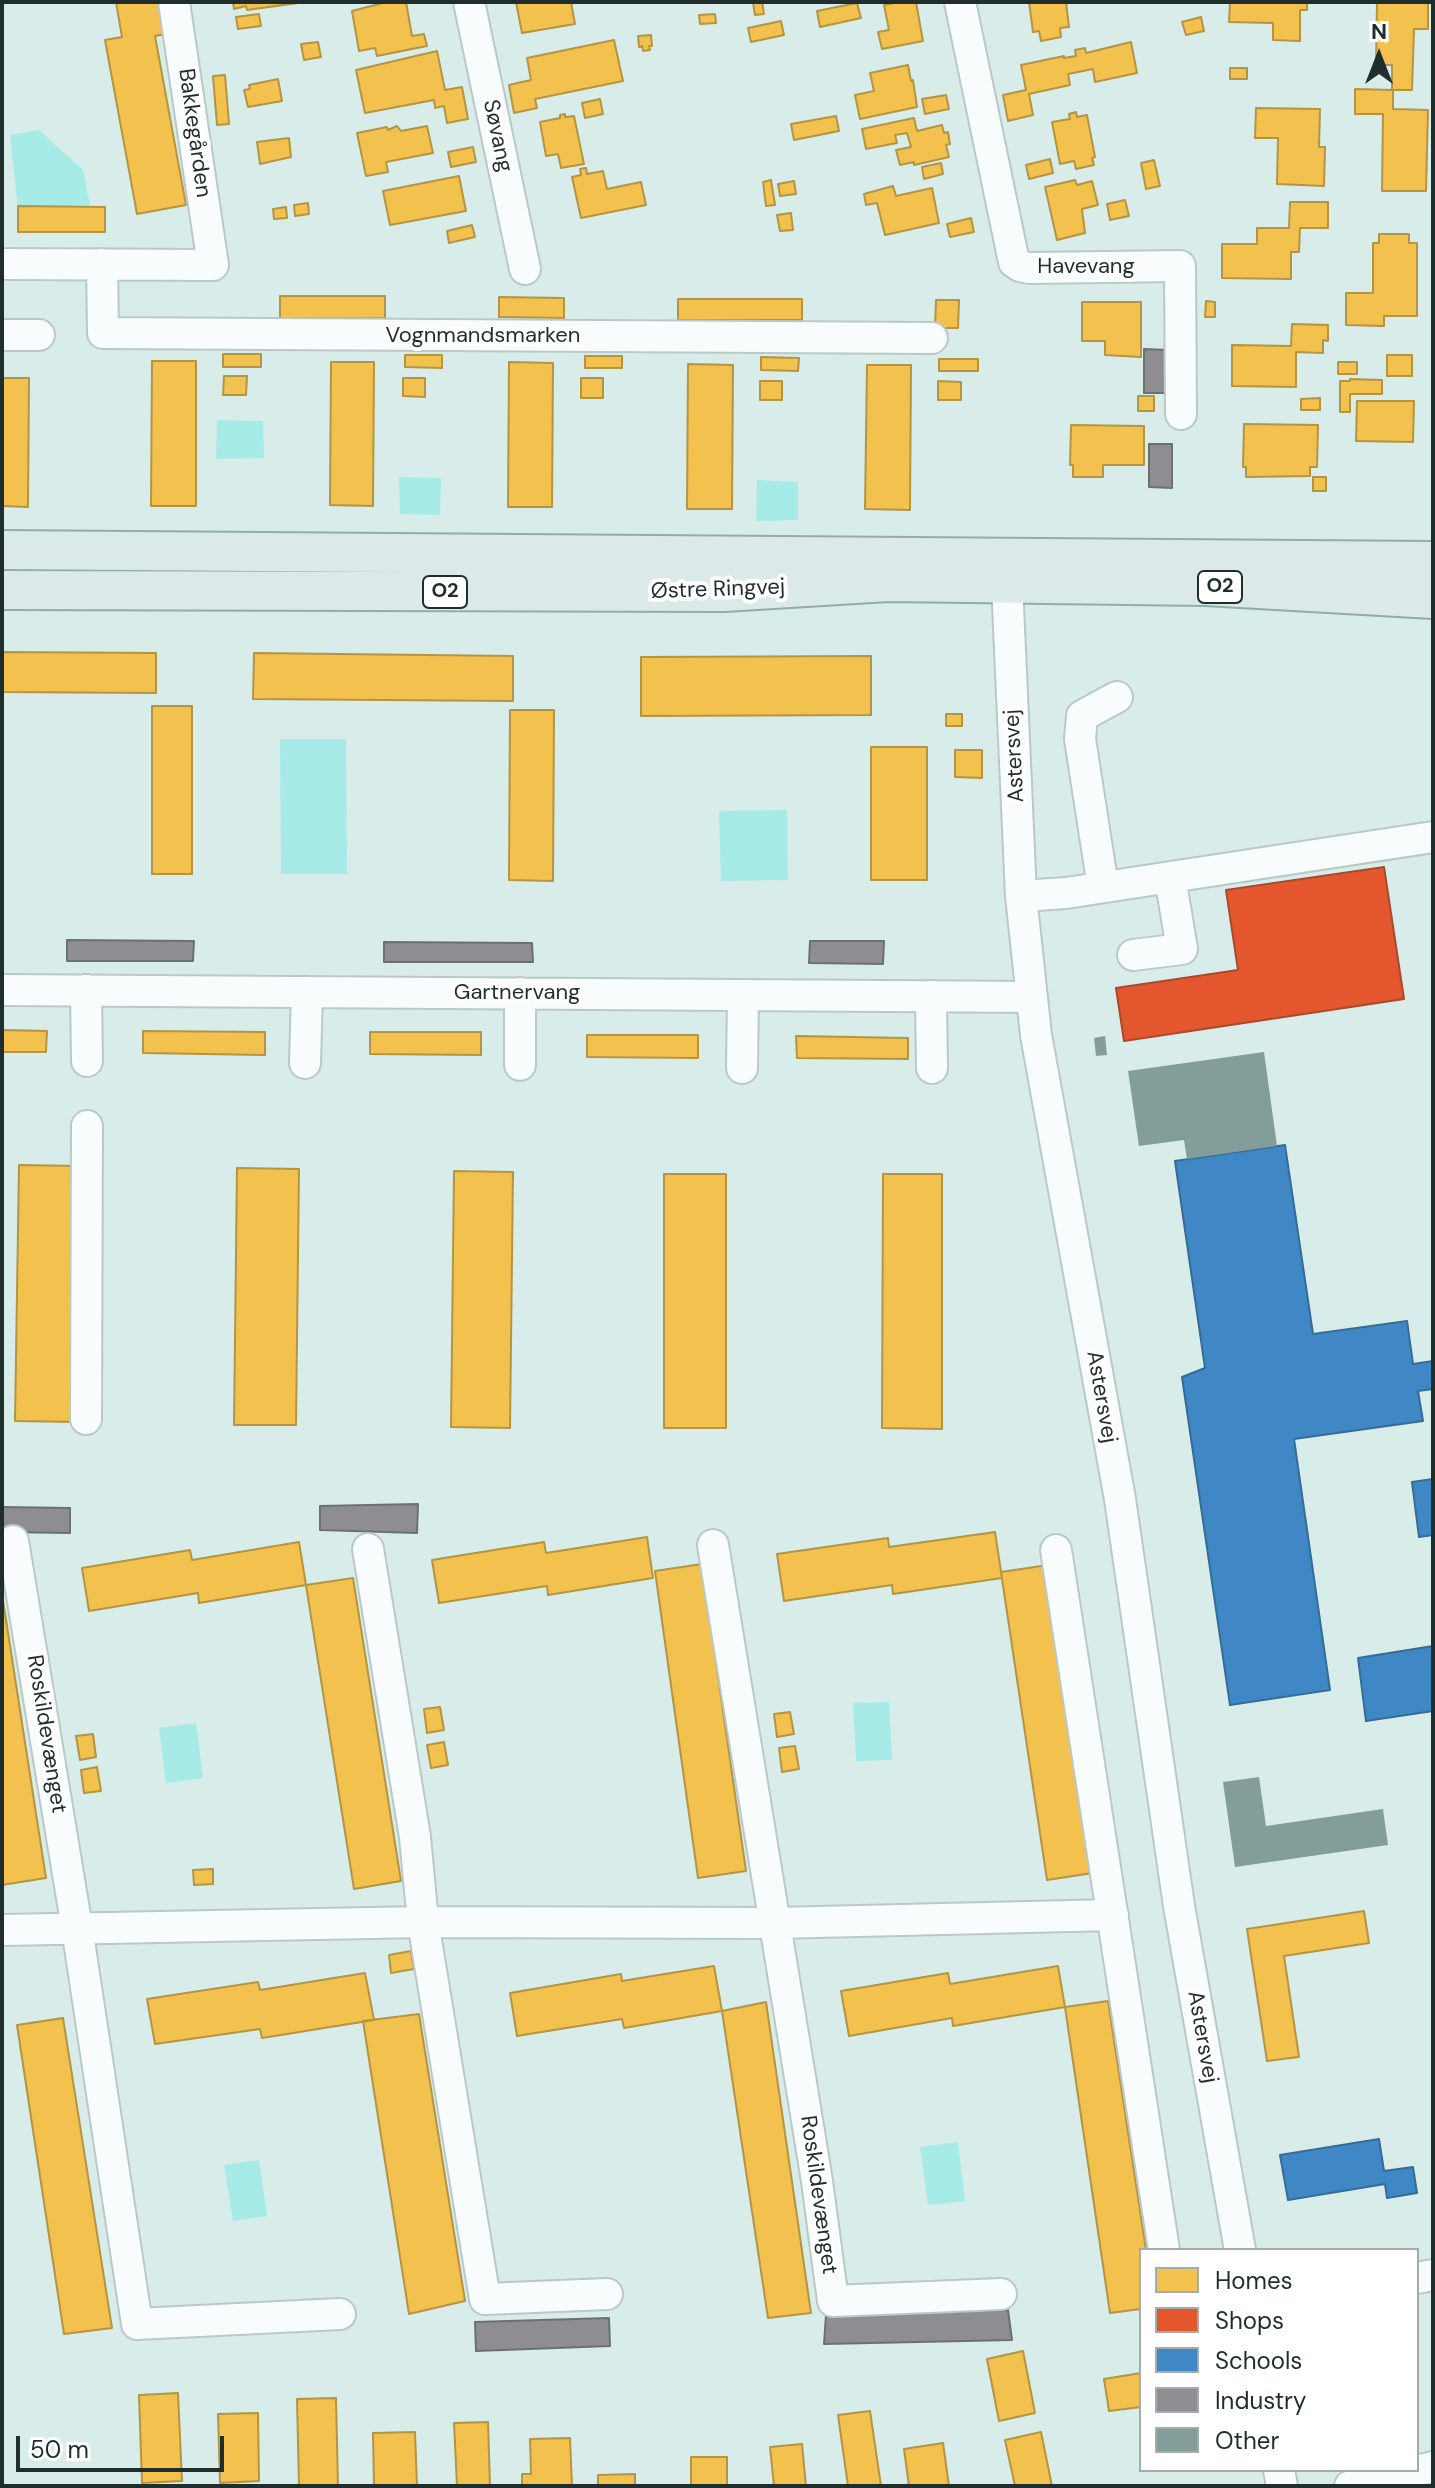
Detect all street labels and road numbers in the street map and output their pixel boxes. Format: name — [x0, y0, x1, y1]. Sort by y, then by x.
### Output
street label: Bakkegården — [172, 67, 216, 199]
street label: Søvang — [476, 97, 518, 175]
street label: Havevang — [1037, 254, 1135, 280]
street label: Vognmandsmarken — [386, 323, 580, 349]
road number: O2 — [1198, 571, 1242, 603]
street label: Østre Ringvej — [650, 574, 786, 606]
road number: O2 — [423, 576, 467, 608]
street label: Astersvej — [999, 709, 1031, 803]
street label: Gartnervang — [454, 980, 580, 1006]
street label: Astersvej — [1080, 1349, 1122, 1445]
street label: Roskildevænget — [20, 1653, 72, 1815]
street label: Astersvej — [1181, 1989, 1223, 2085]
street label: Roskildevænget — [794, 2114, 842, 2276]

